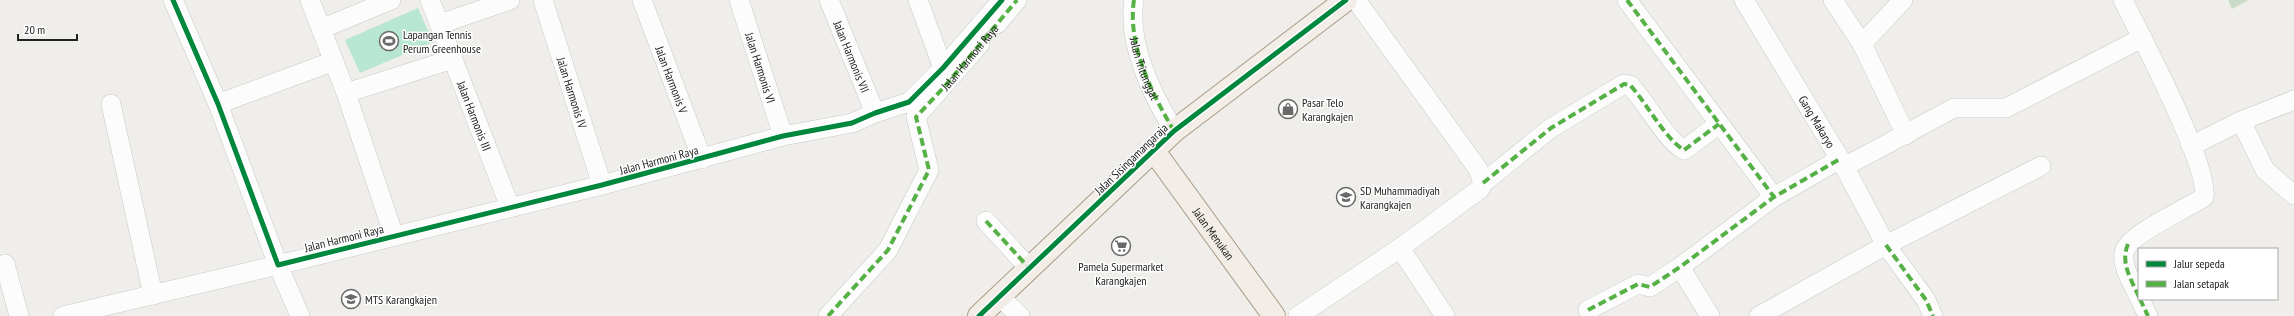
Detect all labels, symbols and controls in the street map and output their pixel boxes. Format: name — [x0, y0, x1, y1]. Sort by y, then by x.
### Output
scale bar — [18, 16, 77, 42]
street label: Jalan Harmonis VII — [830, 18, 873, 95]
street label: Jalan Harmoni Raya — [937, 21, 1001, 94]
text: 20 m — [24, 22, 45, 37]
place label: Lapangan Tennis Perum Greenhouse — [403, 27, 481, 56]
street label: Jalan Harmonis VI — [742, 29, 779, 105]
sports icon: Lapangan Tennis Perum Greenhouse — [378, 30, 400, 52]
street label: Jalan Tritunggal — [1127, 35, 1163, 102]
street label: Jalan Harmonis V — [652, 43, 692, 116]
street label: Jalan Harmonis IV — [554, 54, 591, 130]
street label: Jalan Harmonis III — [454, 78, 495, 153]
street label: Gang Makaryo — [1796, 93, 1839, 151]
place label: Pasar Telo Karangkajen — [1302, 95, 1353, 124]
shop icon: Pasar Telo Karangkajen — [1277, 98, 1299, 120]
street label: Jalan Sisingamangaraja — [1091, 120, 1171, 198]
street label: Jalan Harmoni Raya — [617, 142, 700, 178]
place label: SD Muhammadiyah Karangkajen — [1360, 183, 1440, 212]
school or university icon: SD Muhammadiyah Karangkajen — [1335, 186, 1357, 208]
street label: Jalan Menukan — [1189, 204, 1238, 263]
street label: Jalan Harmoni Raya — [302, 221, 385, 255]
supermarket icon: Pamela Supermarket Karangkajen — [1110, 235, 1132, 257]
legend — [2138, 248, 2278, 300]
text: Jalur sepeda — [2173, 256, 2225, 271]
place label: Pamela Supermarket Karangkajen — [1078, 259, 1164, 288]
text: Jalan setapak — [2173, 276, 2229, 291]
school or university icon: MTS Karangkajen — [340, 288, 362, 310]
place label: MTS Karangkajen — [365, 292, 437, 307]

